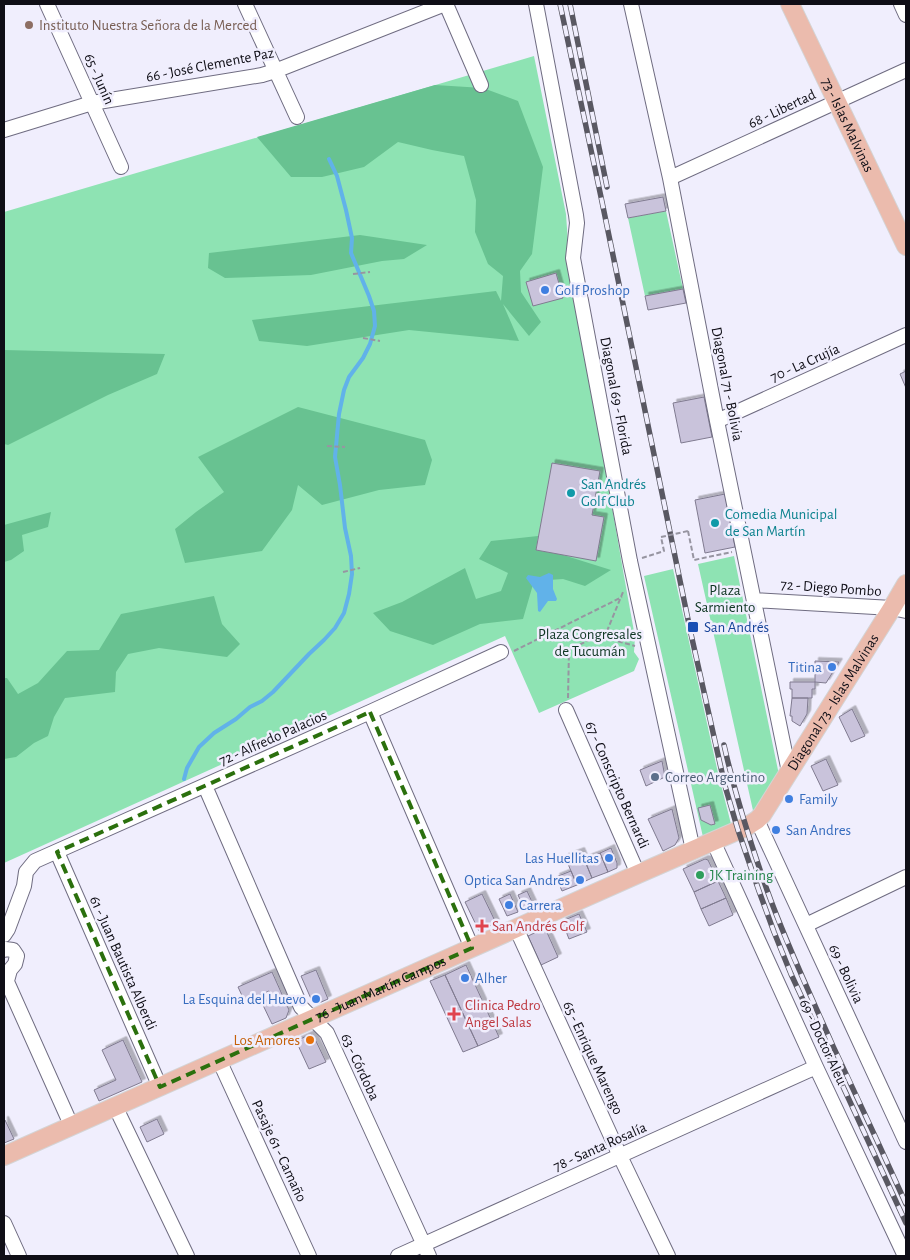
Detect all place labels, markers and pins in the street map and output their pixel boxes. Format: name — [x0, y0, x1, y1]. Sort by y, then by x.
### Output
place label: Instituto Nuestra Señora de la Merced — [39, 18, 257, 33]
marker: Instituto Nuestra Señora de la Merced — [23, 19, 35, 31]
place label: Golf Proshop — [555, 283, 630, 298]
marker: Golf Proshop — [539, 284, 551, 296]
place label: San Andrés Golf Club — [581, 477, 646, 509]
marker: San Andrés Golf Club — [565, 487, 577, 499]
place label: Comedia Municipal de San Martín — [725, 507, 838, 539]
marker: Comedia Municipal de San Martín — [709, 517, 721, 529]
marker: San Andrés — [686, 620, 700, 634]
place label: San Andrés — [704, 620, 769, 635]
place label: Titina — [788, 660, 822, 675]
marker: Titina — [826, 661, 838, 673]
place label: Correo Argentino — [665, 770, 765, 785]
marker: Correo Argentino — [649, 771, 661, 783]
place label: Family — [799, 792, 838, 807]
marker: Family — [783, 793, 795, 805]
place label: San Andres — [786, 823, 851, 838]
marker: San Andres — [770, 824, 782, 836]
place label: Las Huellitas — [525, 851, 599, 866]
marker: Las Huellitas — [603, 852, 615, 864]
place label: JK Training — [710, 868, 774, 883]
marker: JK Training — [694, 869, 706, 881]
place label: Optica San Andres — [464, 873, 570, 888]
marker: Optica San Andres — [574, 874, 586, 886]
place label: Carrera — [519, 898, 562, 913]
marker: Carrera — [503, 899, 515, 911]
place label: San Andrés Golf — [492, 919, 585, 934]
marker: San Andrés Golf — [476, 920, 488, 932]
place label: Alher — [475, 971, 507, 986]
marker: Alher — [459, 972, 471, 984]
place label: La Esquina del Huevo — [182, 992, 306, 1007]
marker: La Esquina del Huevo — [310, 993, 322, 1005]
place label: Clinica Pedro Angel Salas — [465, 998, 541, 1030]
marker: Clinica Pedro Angel Salas — [447, 1007, 461, 1021]
place label: Los Amores — [234, 1033, 300, 1048]
marker: Los Amores — [304, 1034, 316, 1046]

